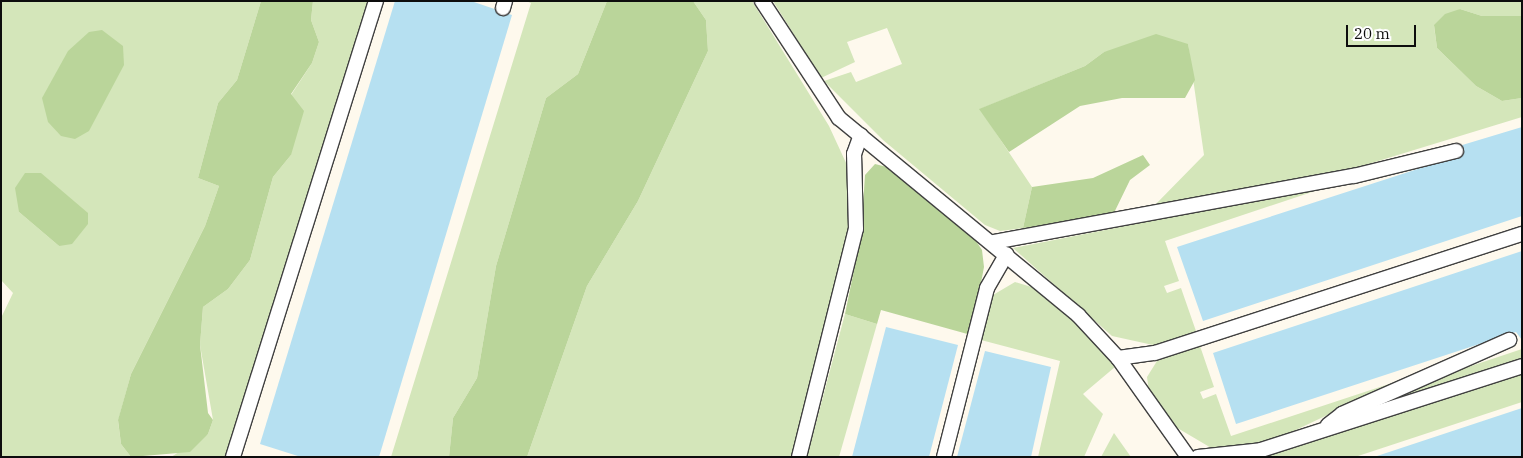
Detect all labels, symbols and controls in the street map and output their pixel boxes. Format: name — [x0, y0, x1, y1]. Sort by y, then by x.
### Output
scale bar — [1348, 15, 1418, 47]
text: 20 m — [1354, 24, 1390, 43]

